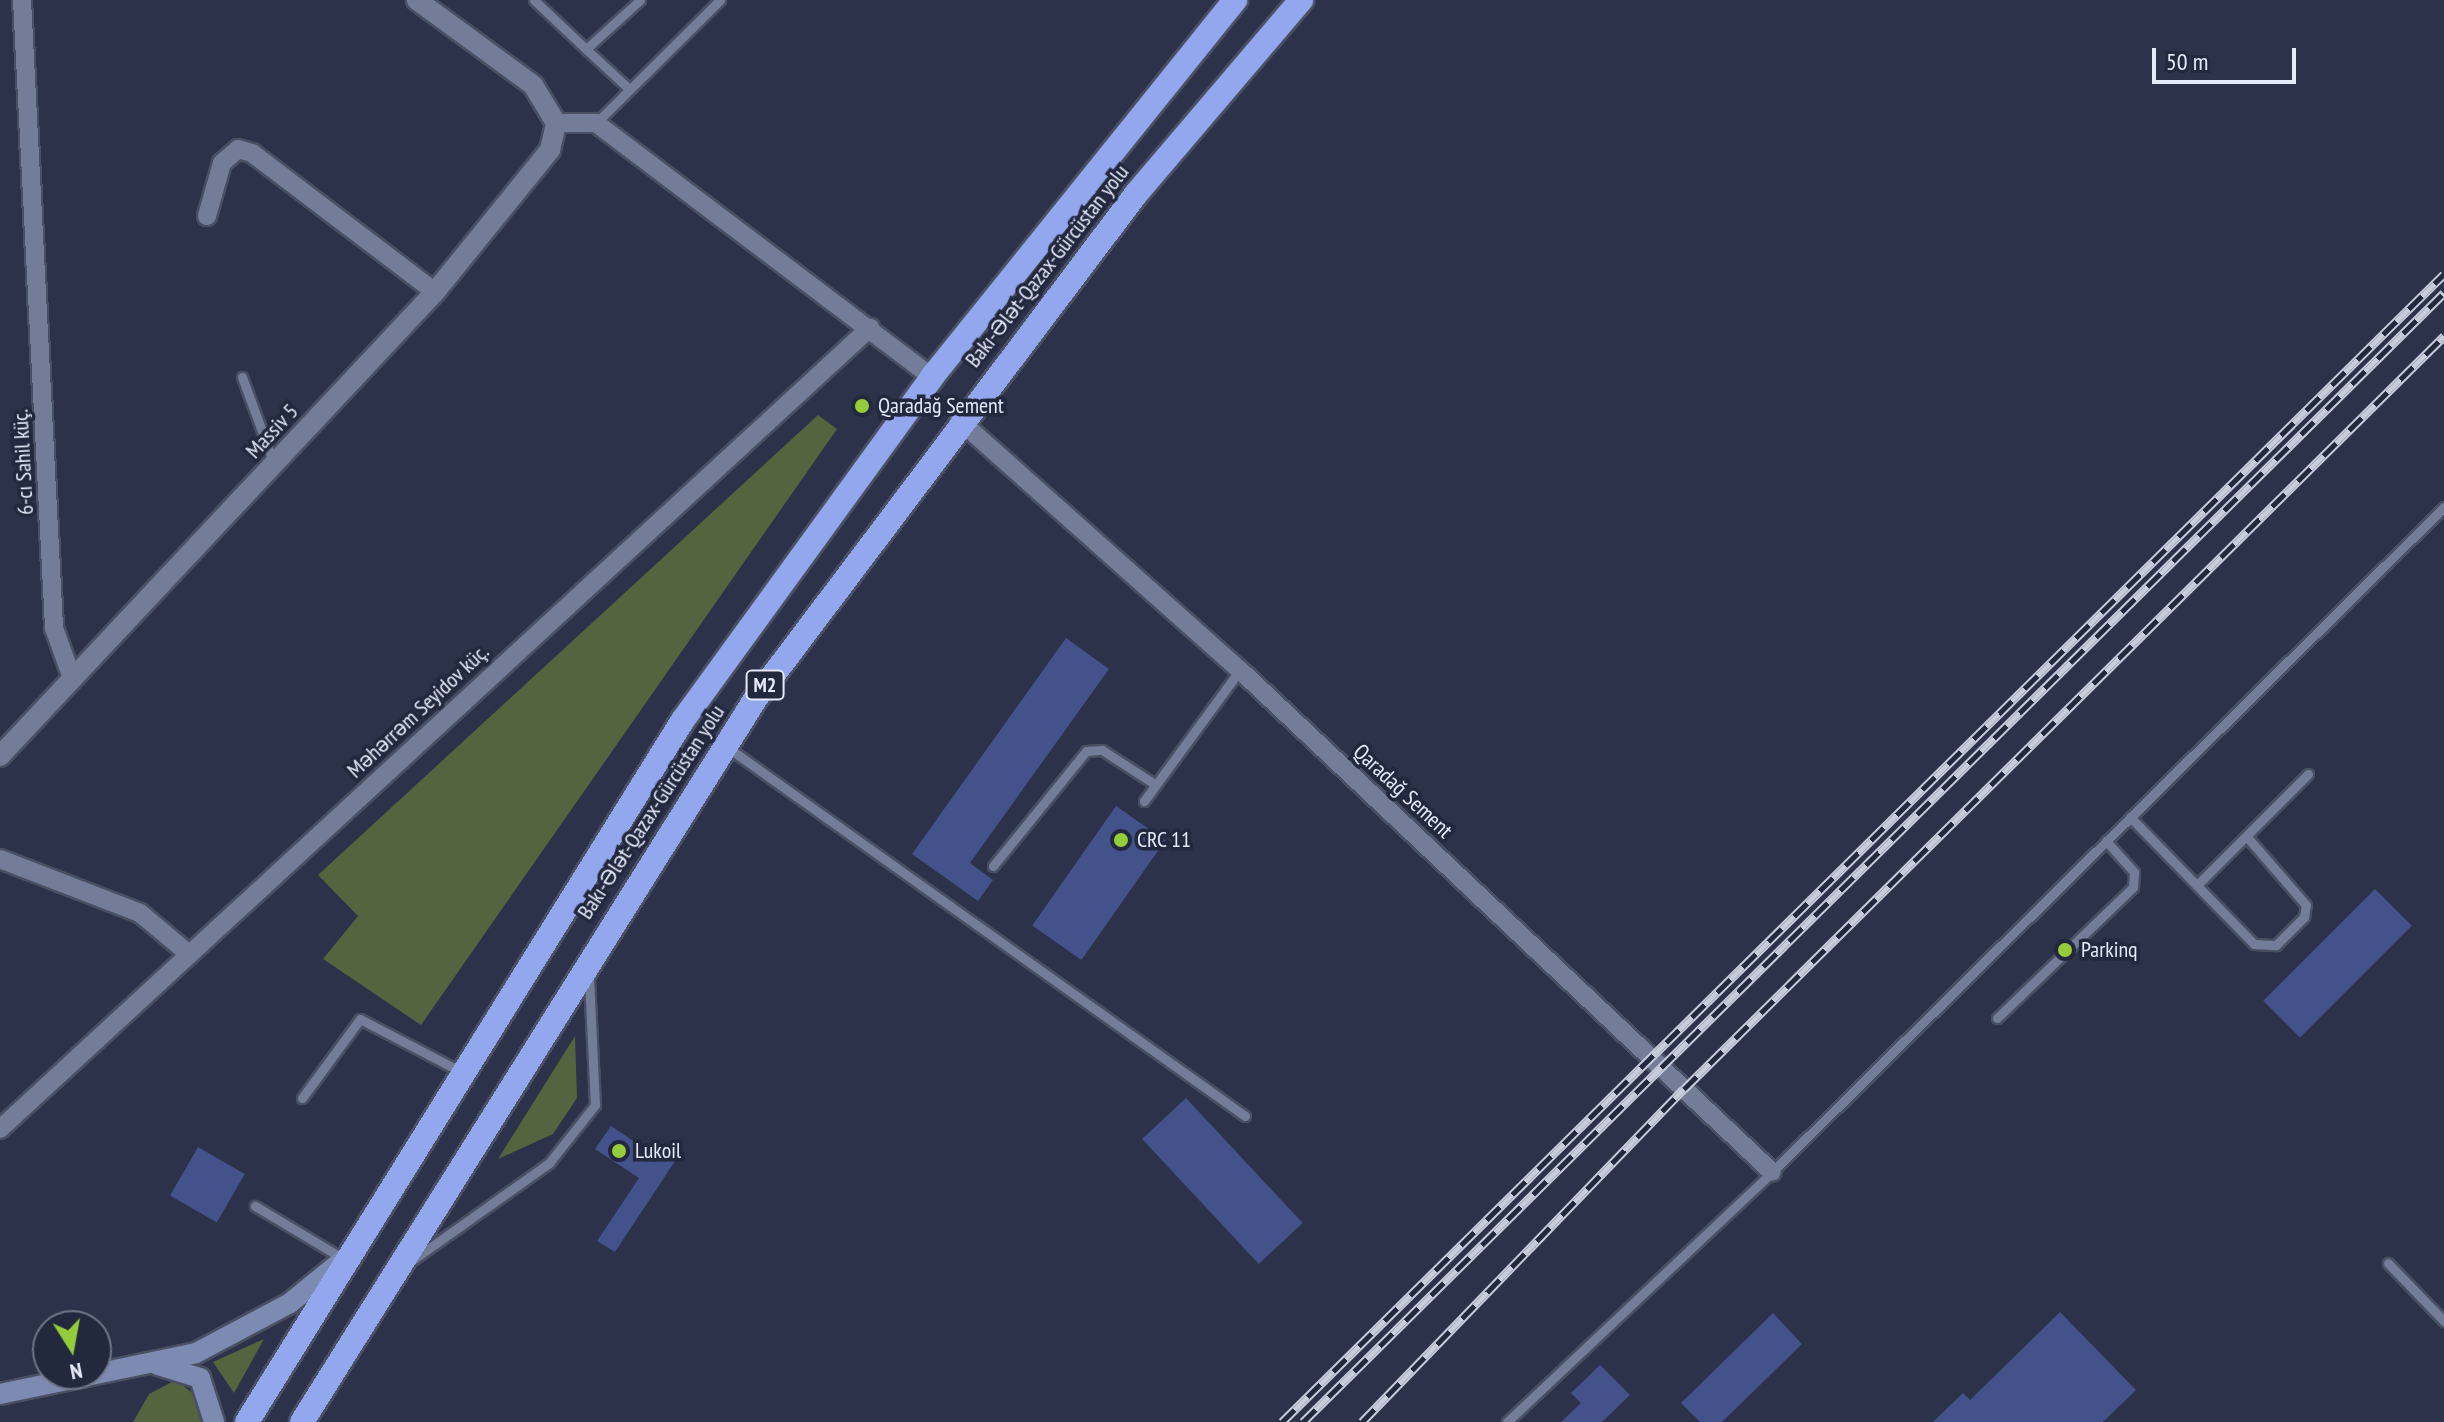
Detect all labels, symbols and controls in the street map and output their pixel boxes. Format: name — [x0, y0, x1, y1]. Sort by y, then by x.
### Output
scale bar — [2156, 32, 2300, 82]
text: 50 m — [2166, 46, 2208, 77]
street label: Bakı-Ələt-Qazax-Gürcüstan yolu — [960, 159, 1134, 373]
place label: Qaradağ Sement — [878, 393, 1004, 419]
marker: Qaradağ Sement — [853, 397, 871, 415]
street label: Massiv 5 — [240, 398, 304, 464]
street label: 6-cı Sahil küç. — [7, 408, 39, 516]
street label: Məhərrəm Seyidov küç. — [342, 638, 494, 784]
road number: M2 — [745, 669, 785, 701]
street label: Bakı-Ələt-Qazax-Gürcüstan yolu — [572, 700, 730, 924]
street label: Qaradağ Sement — [1348, 738, 1458, 844]
place label: CRC 11 — [1137, 827, 1192, 853]
marker: CRC 11 — [1112, 831, 1130, 849]
place label: Parkinq — [2081, 937, 2138, 963]
marker: Parkinq — [2056, 941, 2074, 959]
place label: Lukoil — [635, 1138, 681, 1164]
marker: Lukoil — [610, 1142, 628, 1160]
north arrow — [32, 1310, 112, 1390]
text: N — [68, 1357, 85, 1386]

